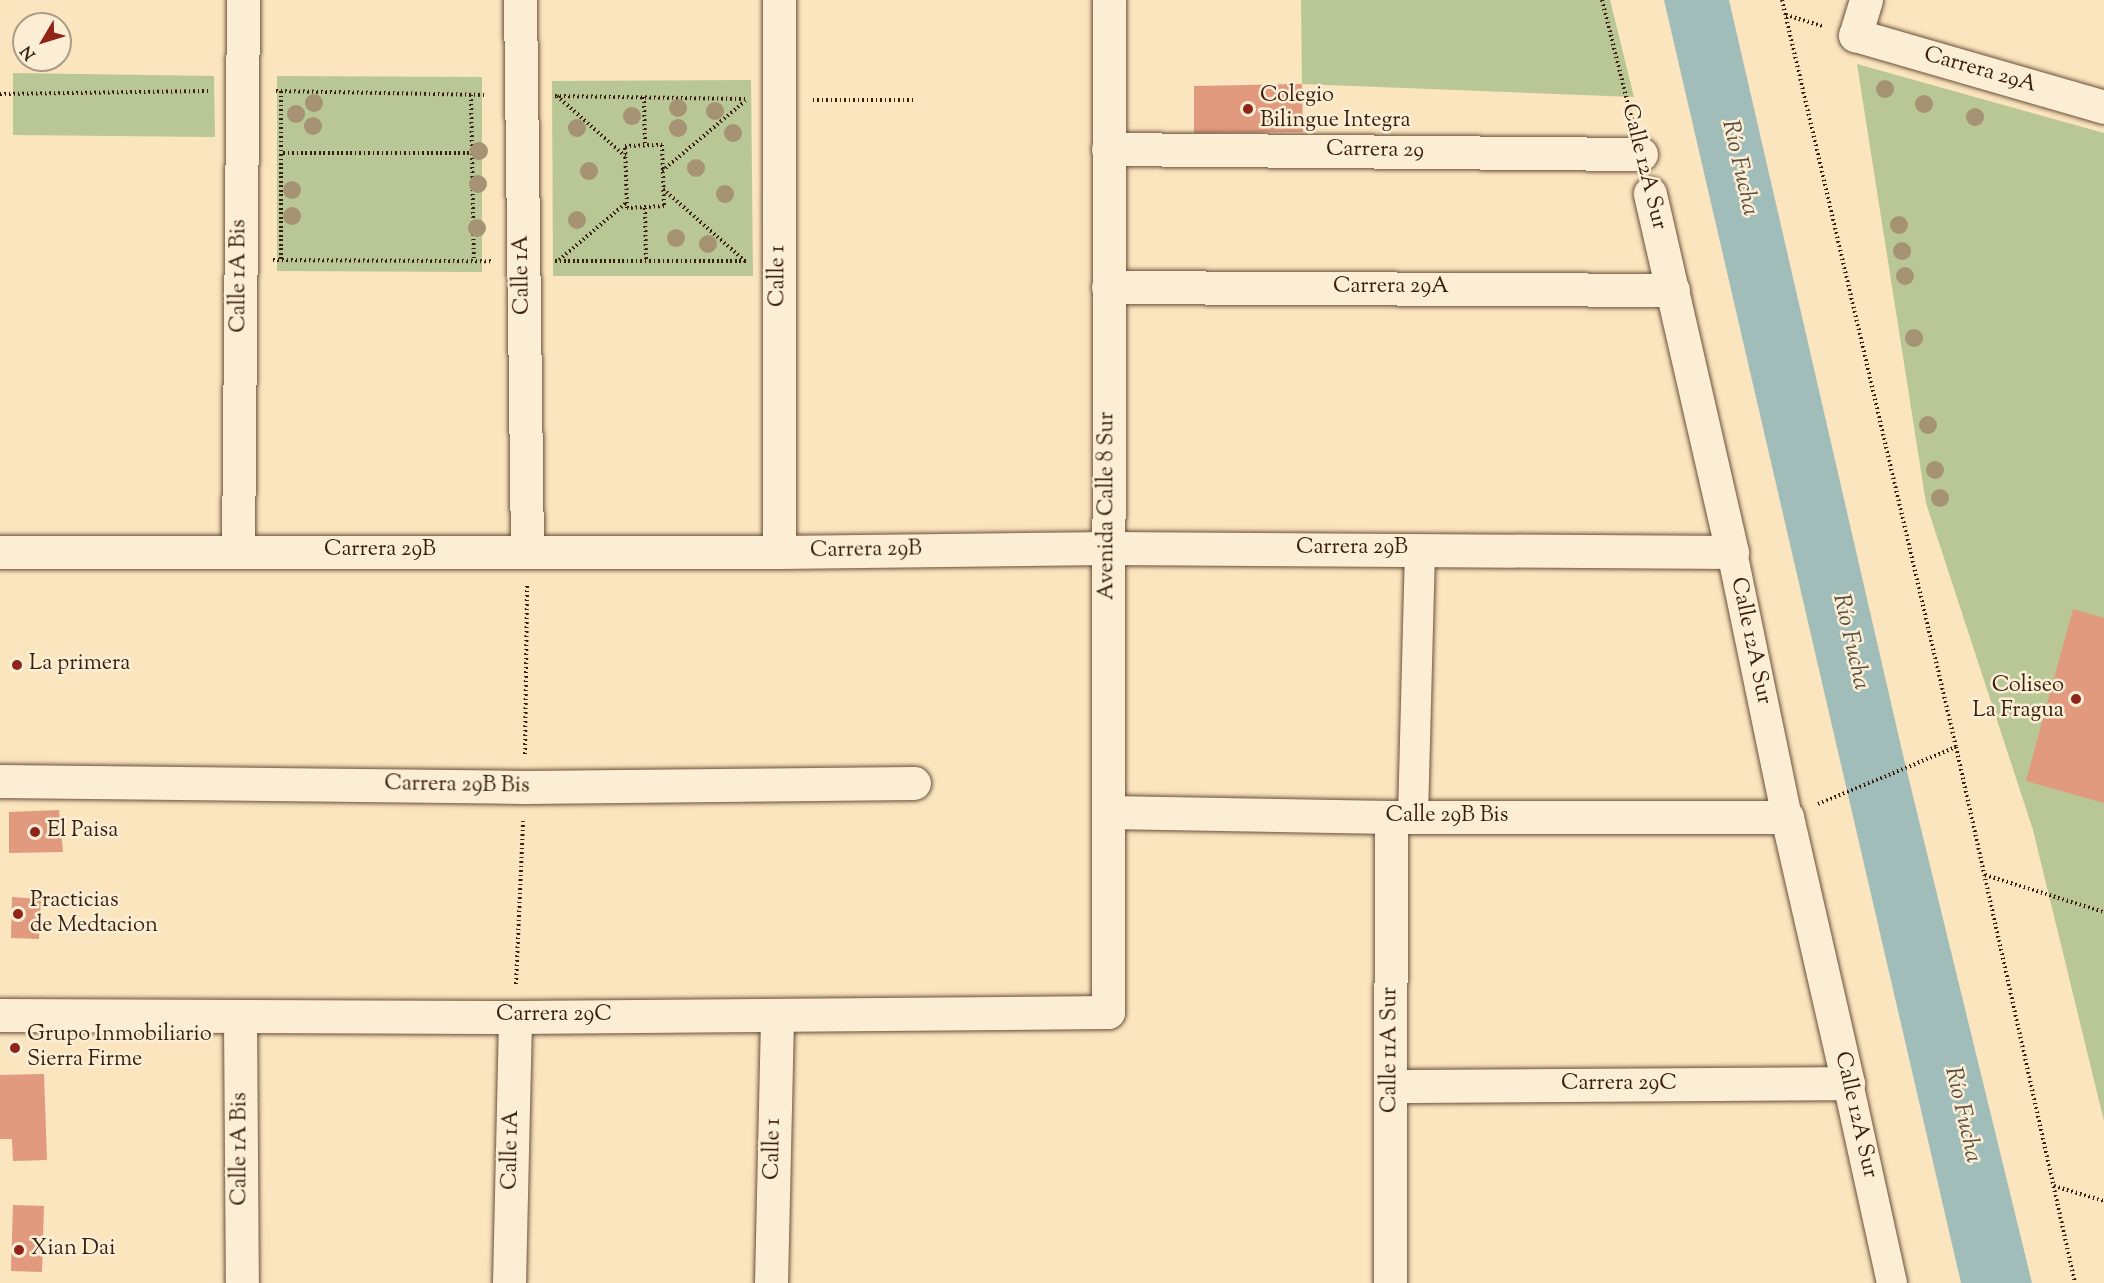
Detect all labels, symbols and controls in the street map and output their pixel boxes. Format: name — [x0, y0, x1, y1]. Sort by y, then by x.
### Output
north arrow — [12, 12, 72, 72]
text: N — [16, 40, 42, 64]
street label: Carrera 29A — [1921, 42, 2039, 100]
place label: Colegio Bilingue Integra — [1260, 83, 1411, 134]
street label: Calle 12A Sur — [1615, 101, 1671, 233]
marker: Colegio Bilingue Integra — [1241, 102, 1255, 116]
water label: Río Fucha — [1714, 117, 1764, 219]
street label: Carrera 29 — [1326, 137, 1424, 165]
street label: Calle 1A Bis — [227, 219, 253, 333]
street label: Calle 1A — [509, 235, 537, 315]
street label: Calle 1 — [766, 245, 792, 307]
street label: Carrera 29A — [1333, 275, 1449, 301]
street label: Avenida Calle 8 Sur — [1095, 412, 1121, 600]
street label: Carrera 29B — [1296, 536, 1408, 562]
street label: Carrera 29B — [810, 537, 922, 565]
street label: Carrera 29B — [324, 538, 436, 564]
street label: Calle 12A Sur — [1724, 575, 1776, 707]
water label: Río Fucha — [1825, 591, 1875, 693]
place label: La primera — [29, 652, 130, 678]
marker: La primera — [10, 658, 24, 672]
place label: Coliseo La Fragua — [1972, 673, 2064, 724]
marker: Coliseo La Fragua — [2069, 692, 2083, 706]
street label: Carrera 29B Bis — [384, 772, 530, 800]
street label: Calle 29B Bis — [1386, 804, 1508, 830]
place label: El Paisa — [47, 819, 118, 845]
marker: El Paisa — [28, 825, 42, 839]
place label: Practicias de Medtacion — [30, 888, 158, 939]
marker: Practicias de Medtacion — [11, 907, 25, 921]
street label: Calle 11A Sur — [1378, 987, 1404, 1113]
street label: Carrera 29C — [496, 1003, 612, 1029]
place label: Grupo Inmobiliario Sierra Firme — [27, 1022, 212, 1074]
marker: Grupo Inmobiliario Sierra Firme — [8, 1041, 22, 1055]
street label: Calle 12A Sur — [1828, 1049, 1882, 1181]
water label: Río Fucha — [1937, 1064, 1987, 1166]
street label: Carrera 29C — [1561, 1072, 1677, 1098]
street label: Calle 1A Bis — [228, 1092, 254, 1206]
street label: Calle 1A — [498, 1110, 526, 1190]
street label: Calle 1 — [760, 1118, 788, 1180]
place label: Xian Dai — [31, 1237, 115, 1263]
marker: Xian Dai — [12, 1243, 26, 1257]

